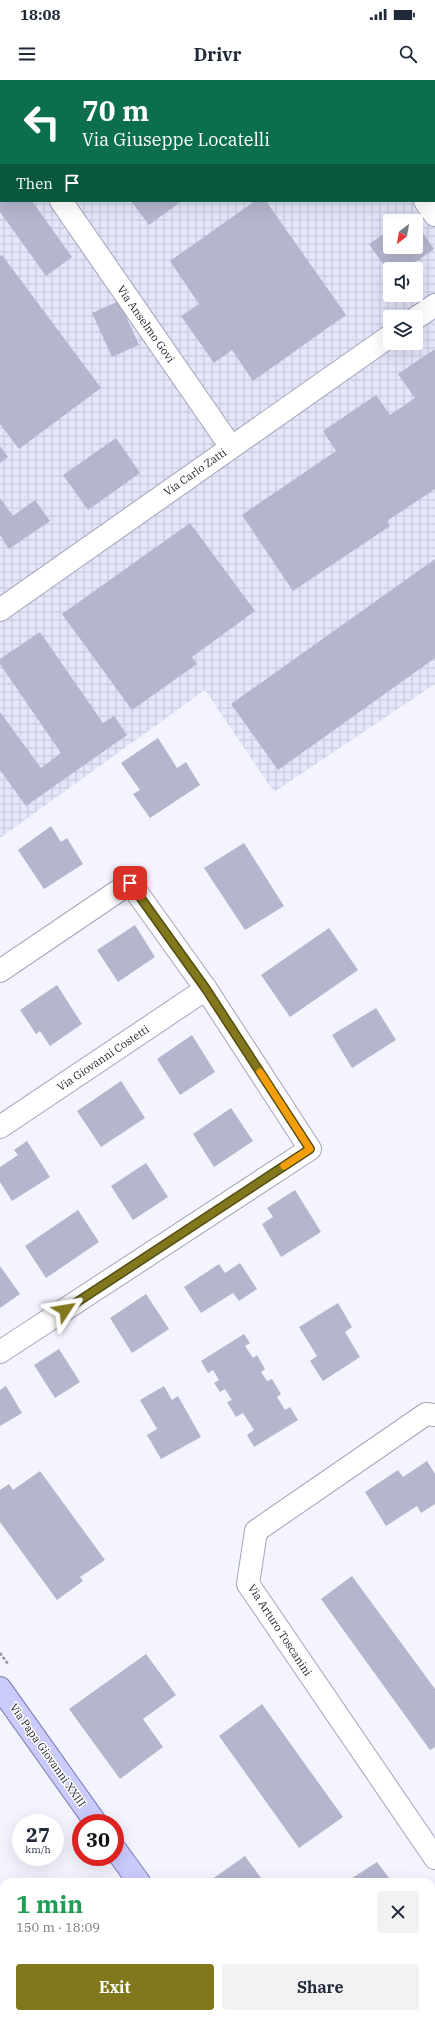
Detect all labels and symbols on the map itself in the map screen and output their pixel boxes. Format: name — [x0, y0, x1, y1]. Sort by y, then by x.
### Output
north arrow — [383, 214, 423, 254]
street label: Via Anselmo Govi — [114, 283, 178, 366]
street label: Via Carlo Zatti — [161, 445, 229, 499]
pin — [113, 866, 147, 900]
street label: Via Giovanni Costetti — [54, 1022, 152, 1094]
position arrow — [44, 1289, 86, 1331]
street label: Via Arturo Toscanini — [245, 1581, 315, 1679]
street label: Via Papa Giovanni XXIII — [7, 1701, 89, 1809]
speed limit sign: 30 — [72, 1814, 124, 1866]

